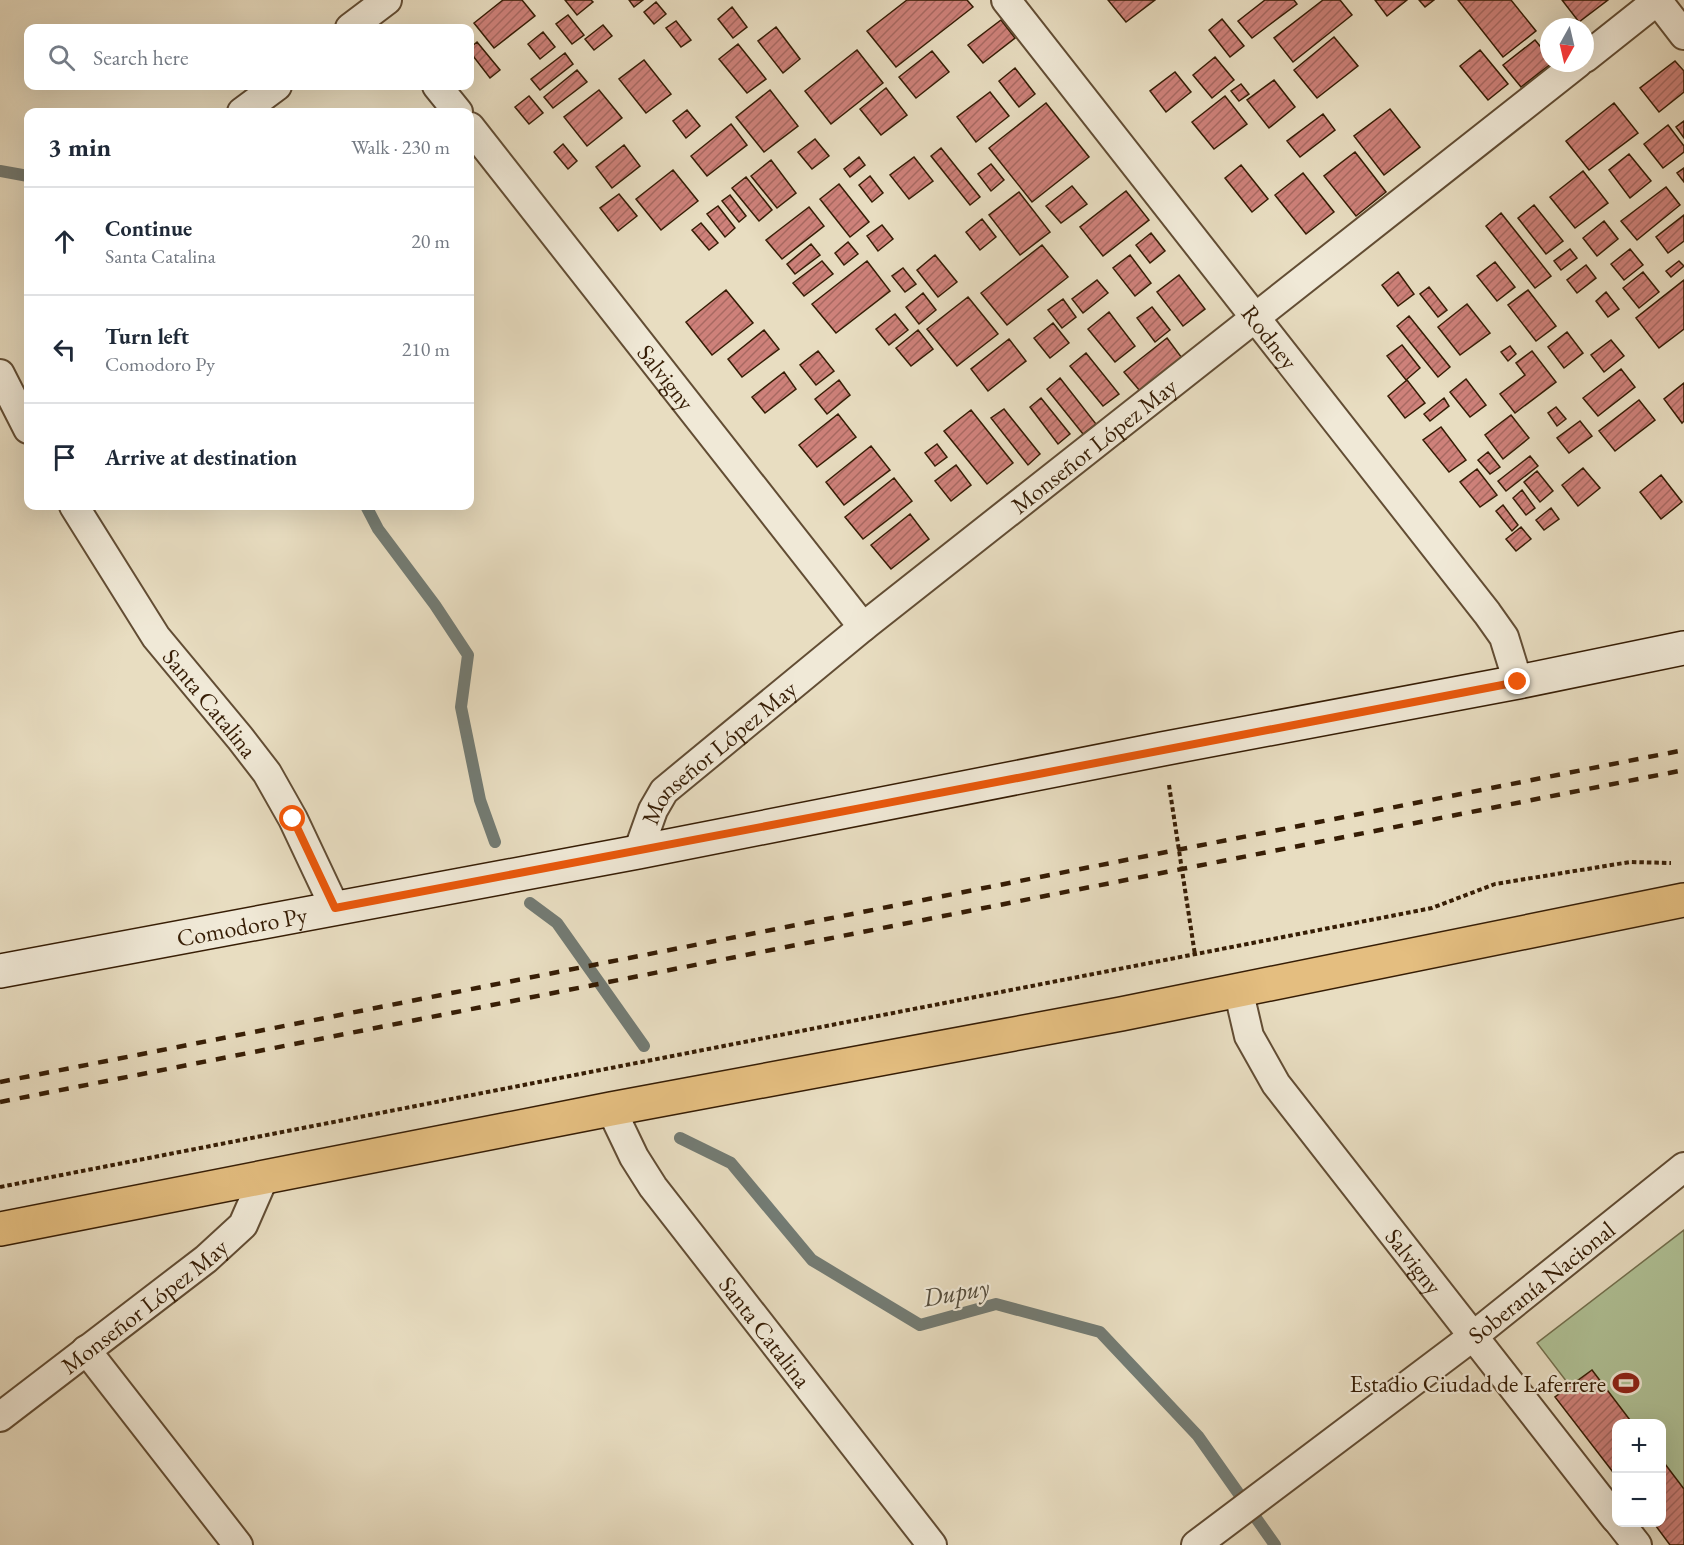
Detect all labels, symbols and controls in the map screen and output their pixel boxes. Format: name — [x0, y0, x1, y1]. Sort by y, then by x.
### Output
north arrow — [1540, 18, 1594, 72]
search box — [24, 24, 474, 90]
icon: search — [45, 41, 78, 74]
text: Search here — [93, 43, 188, 72]
text: 3 min — [48, 130, 111, 164]
text: Walk · 230 m — [351, 134, 450, 160]
text: Continue — [105, 214, 192, 243]
icon: ahead — [48, 225, 81, 258]
text: 20 m — [411, 228, 450, 254]
text: Santa Catalina — [105, 243, 216, 269]
street label: Rodney — [1235, 298, 1305, 376]
text: Turn left — [105, 322, 189, 351]
icon: left — [48, 333, 81, 366]
text: 210 m — [402, 336, 450, 362]
street label: Salvigny — [631, 338, 702, 417]
text: Comodoro Py — [105, 351, 215, 377]
street label: Monseñor López May — [1004, 370, 1183, 520]
icon: arrive — [48, 441, 81, 474]
text: Arrive at destination — [105, 443, 297, 472]
street label: Santa Catalina — [156, 642, 265, 764]
route end — [1504, 668, 1530, 694]
street label: Monseñor López May — [634, 673, 803, 828]
route start — [279, 805, 305, 831]
street label: Comodoro Py — [174, 898, 310, 953]
street label: Soberanía Nacional — [1461, 1213, 1621, 1350]
street label: Salvigny — [1379, 1222, 1450, 1301]
street label: Monseñor López May — [54, 1231, 234, 1380]
water label: Dupuy — [919, 1269, 992, 1315]
street label: Santa Catalina — [713, 1270, 819, 1394]
place label: Estadio Ciudad de Laferrere — [1350, 1368, 1606, 1399]
sports icon: Estadio Ciudad de Laferrere — [1611, 1368, 1641, 1398]
map controls — [1612, 1419, 1666, 1527]
button: + — [1612, 1419, 1666, 1473]
button: − — [1612, 1473, 1666, 1527]

